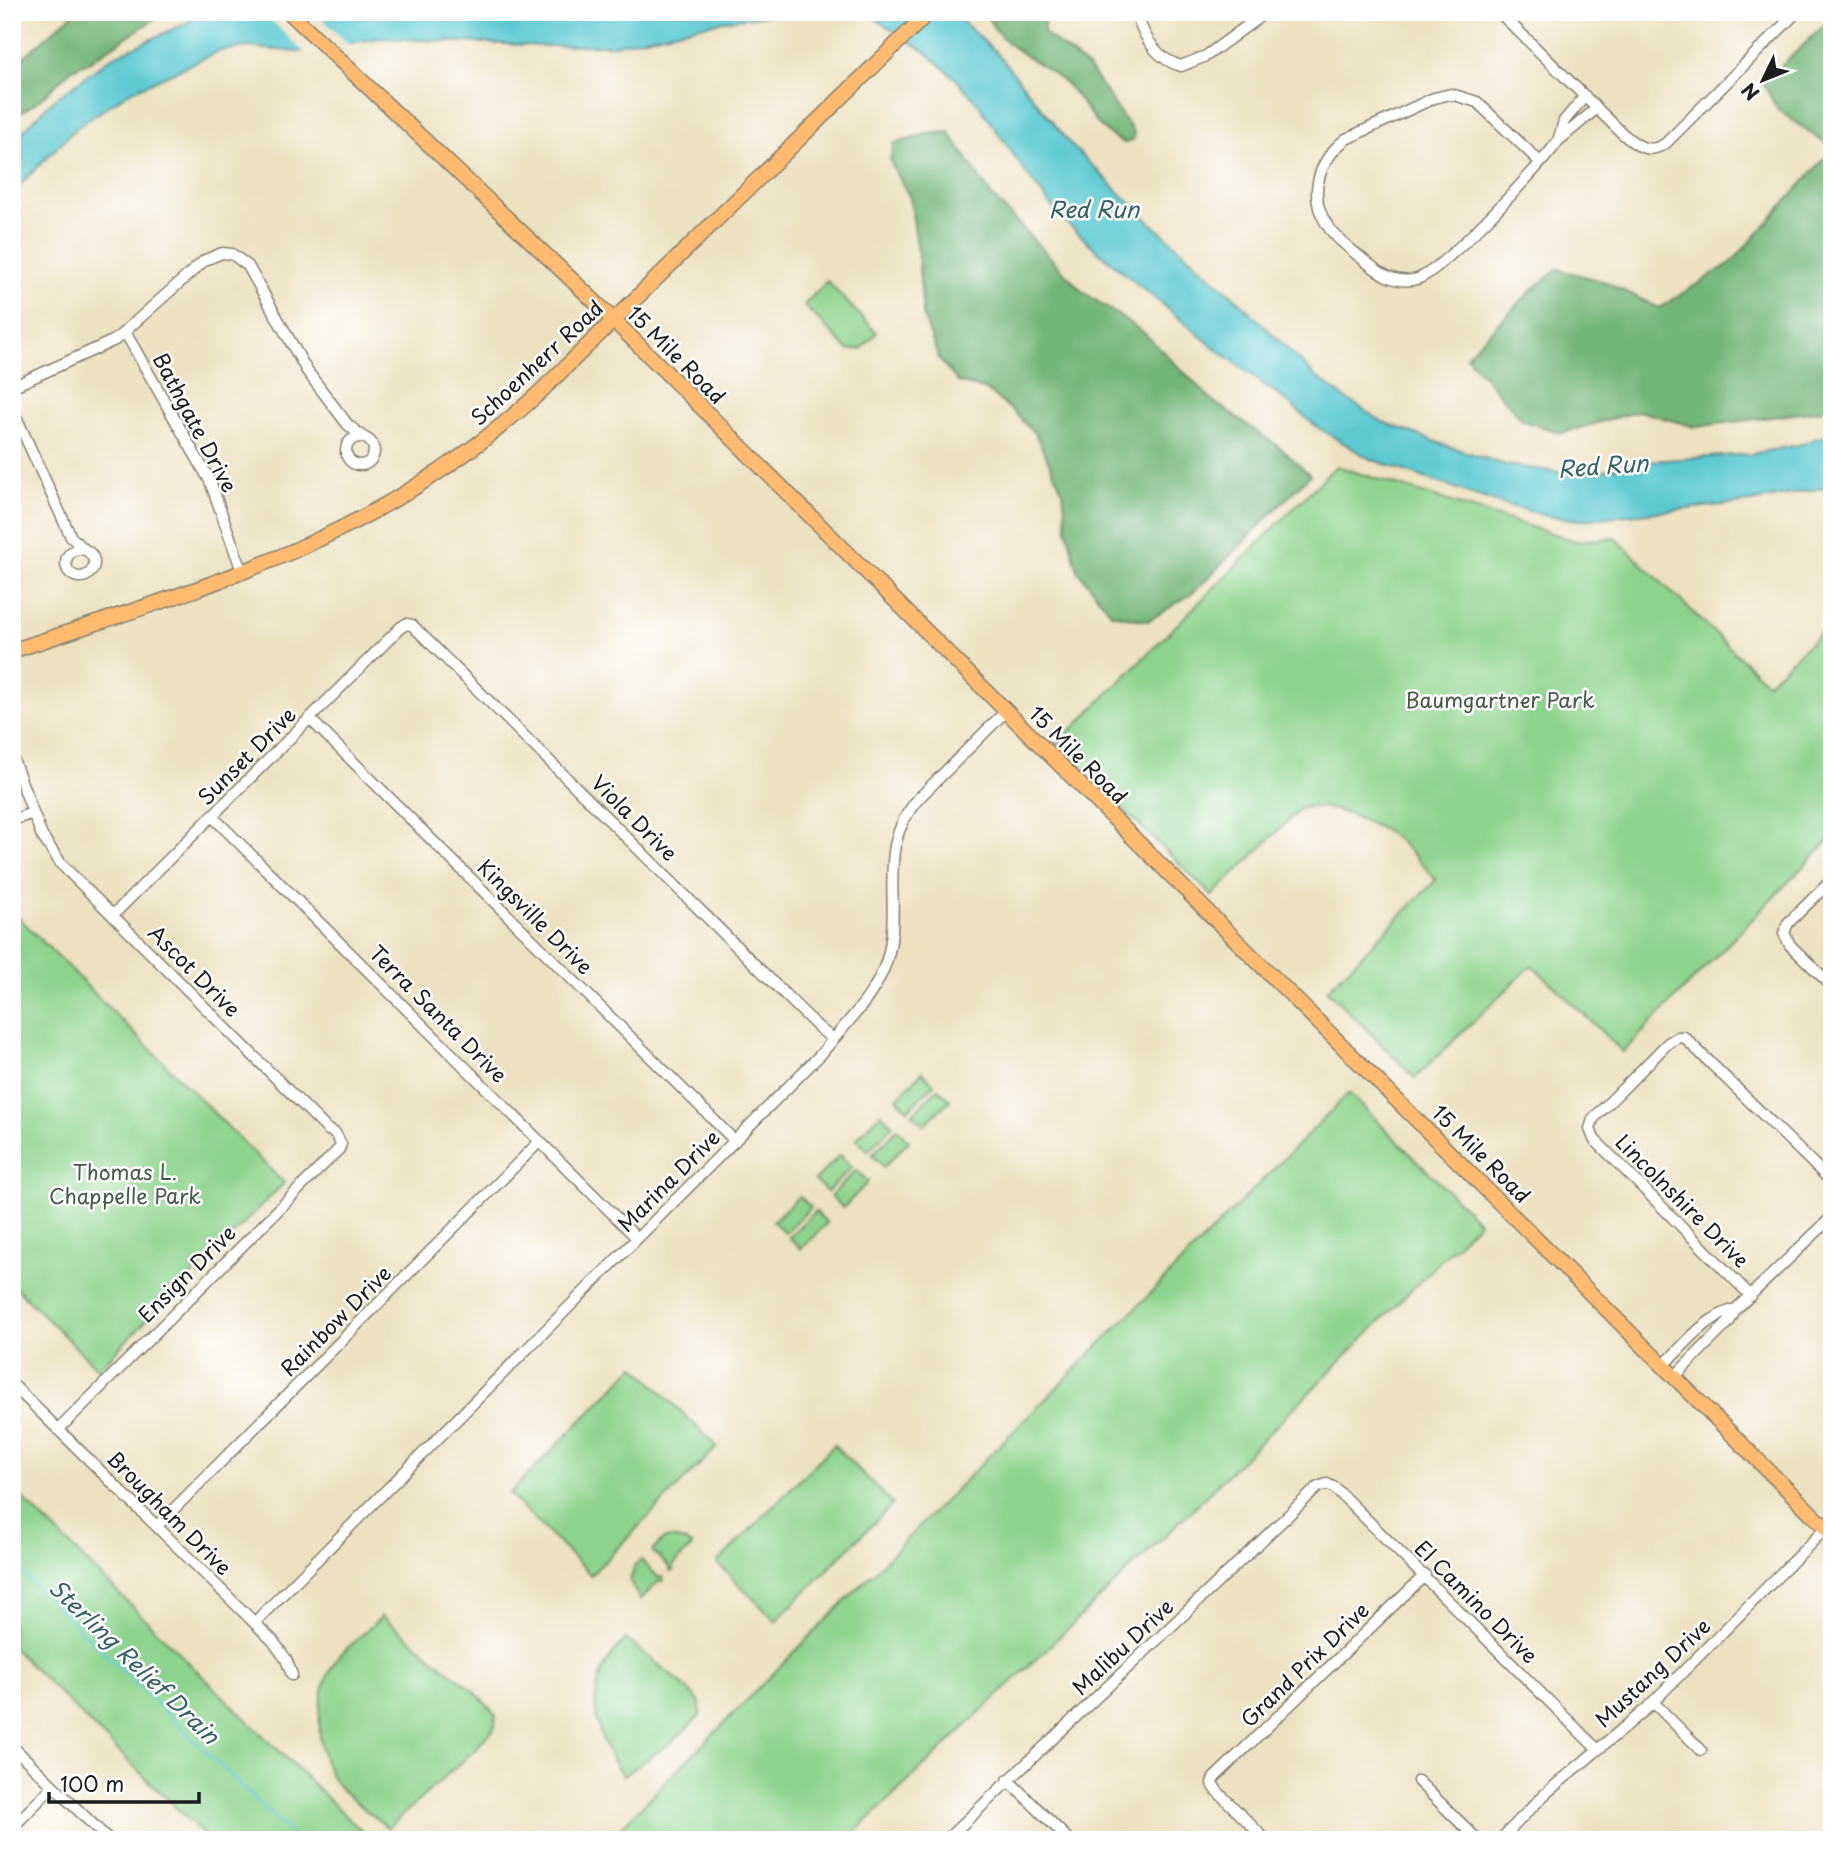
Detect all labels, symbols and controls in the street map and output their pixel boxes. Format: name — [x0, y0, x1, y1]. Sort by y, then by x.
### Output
north arrow — [1728, 46, 1798, 116]
text: N — [1734, 77, 1765, 107]
water label: Red Run — [1049, 191, 1140, 226]
street label: Schoenherr Road — [462, 292, 610, 432]
street label: 15 Mile Road — [620, 297, 734, 411]
street label: Bathgate Drive — [146, 346, 246, 498]
water label: Red Run — [1557, 444, 1651, 486]
park label: Baumgartner Park — [1405, 683, 1595, 715]
street label: 15 Mile Road — [1022, 697, 1136, 811]
street label: Sunset Drive — [189, 698, 303, 812]
street label: Viola Drive — [585, 767, 685, 867]
street label: Kingsville Drive — [471, 851, 601, 981]
street label: Ascot Drive — [141, 916, 249, 1024]
street label: Terra Santa Drive — [363, 937, 515, 1089]
street label: 15 Mile Road — [1425, 1096, 1539, 1210]
street label: Marina Drive — [609, 1121, 727, 1239]
street label: Lincolnshire Drive — [1609, 1126, 1757, 1274]
park label: Thomas L. Chappelle Park — [49, 1155, 201, 1211]
street label: Ensign Drive — [130, 1217, 242, 1329]
street label: Rainbow Drive — [272, 1257, 398, 1383]
street label: Brougham Drive — [100, 1442, 240, 1582]
street label: El Camino Drive — [1408, 1532, 1546, 1670]
water label: Sterling Relief Drain — [42, 1570, 229, 1752]
street label: Malibu Drive — [1064, 1590, 1180, 1702]
street label: Grand Prix Drive — [1232, 1594, 1376, 1734]
street label: Mustang Drive — [1587, 1610, 1717, 1734]
scale bar — [49, 1761, 200, 1805]
text: 100 m — [60, 1767, 124, 1799]

